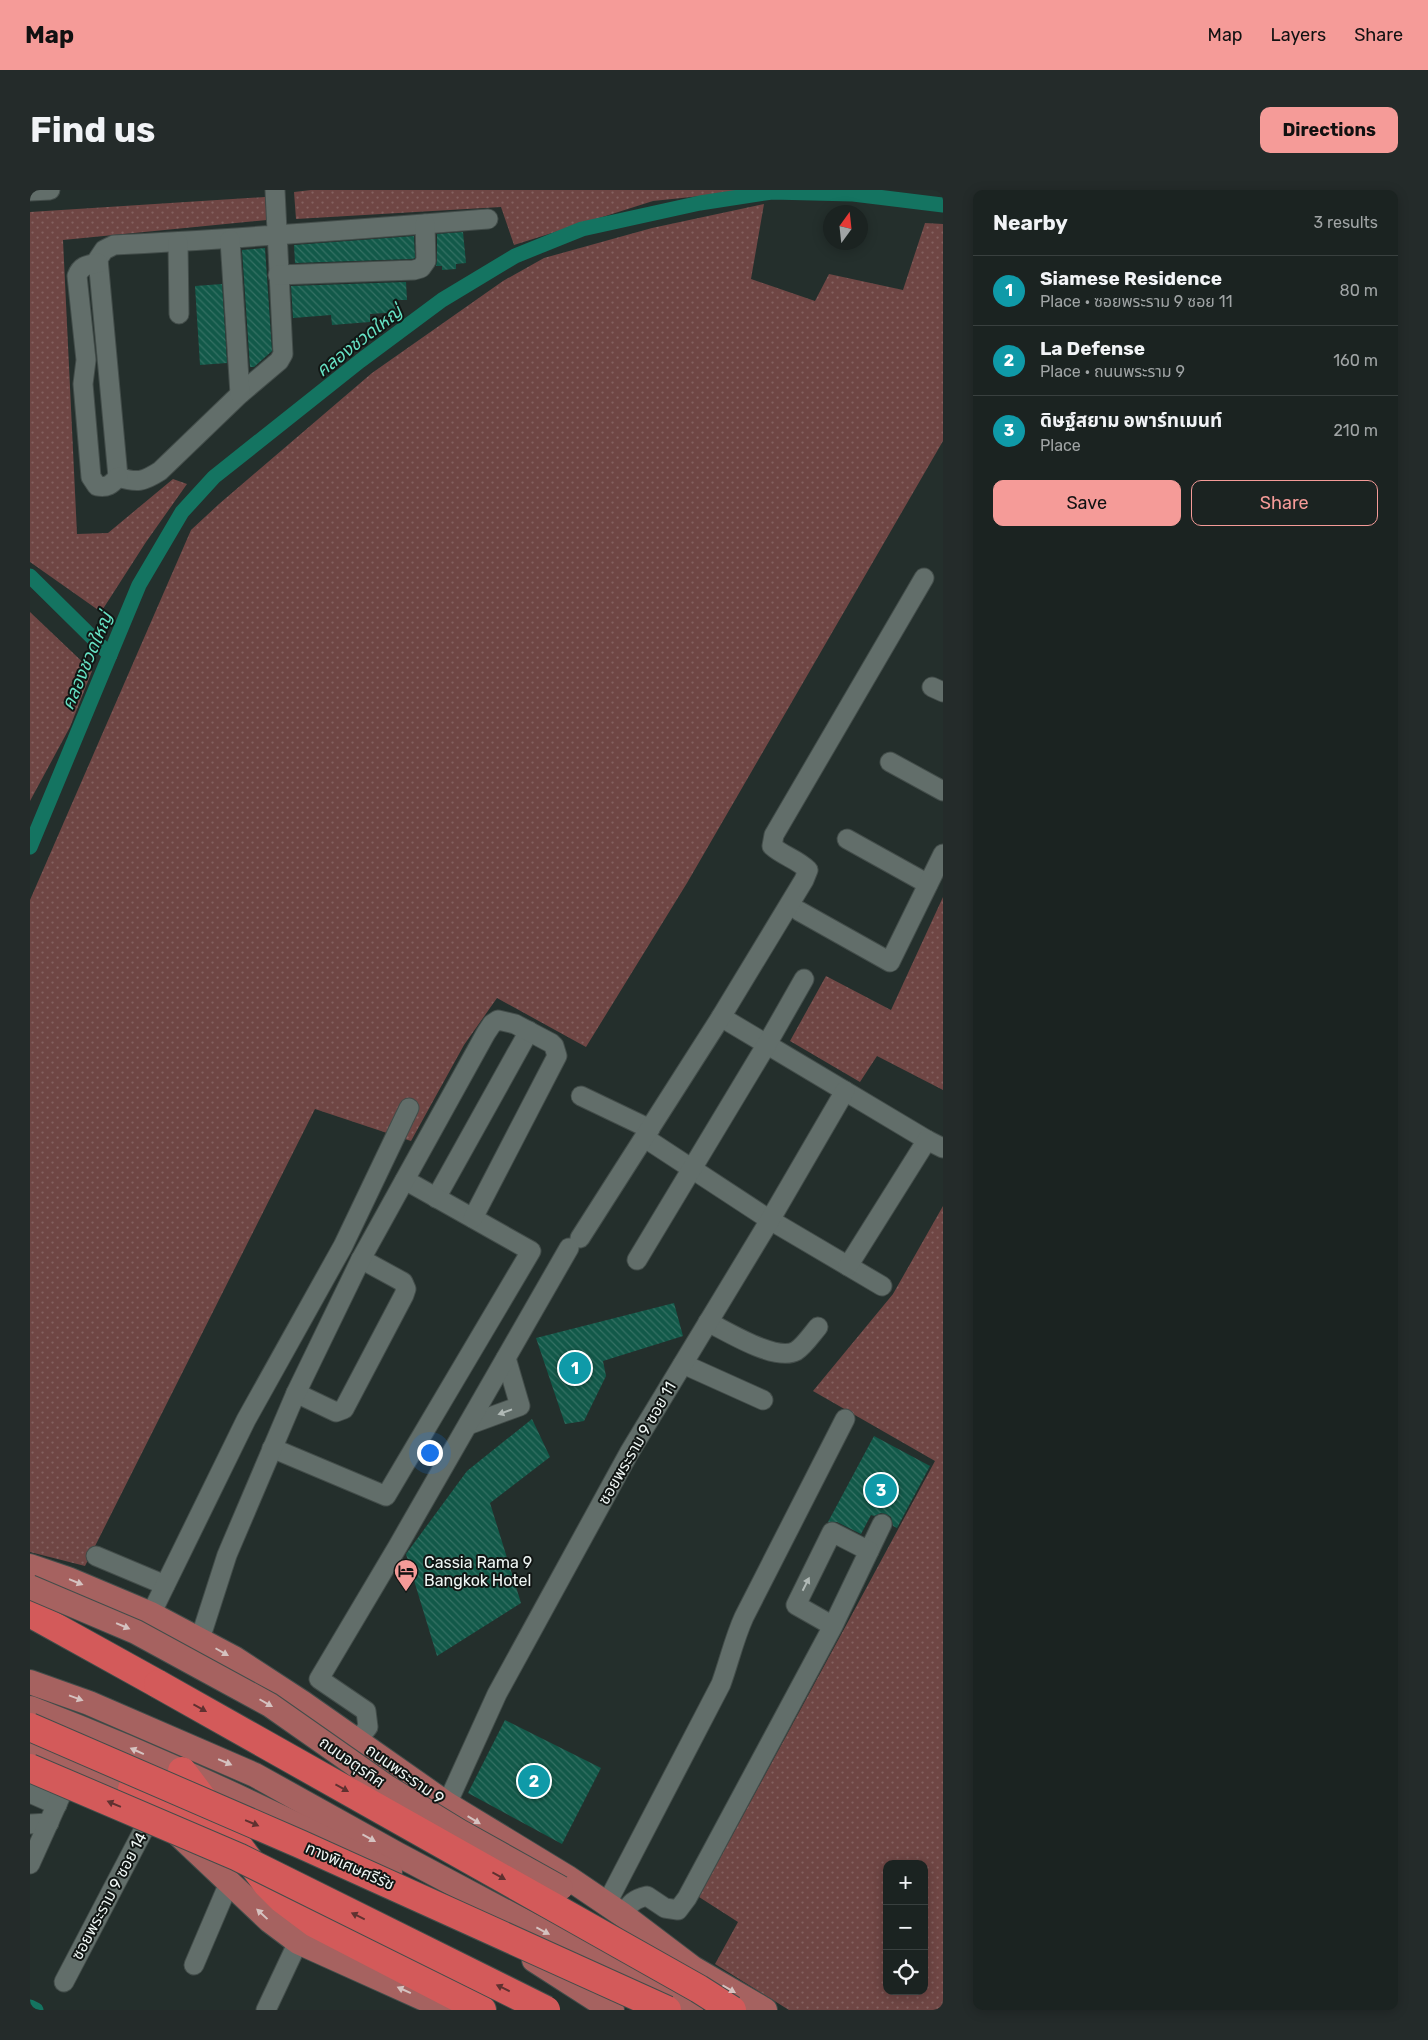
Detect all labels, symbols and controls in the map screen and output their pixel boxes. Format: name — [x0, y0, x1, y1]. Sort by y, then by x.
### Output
text: Map — [25, 21, 74, 49]
text: Map — [1208, 24, 1243, 46]
text: Layers — [1271, 24, 1326, 46]
text: Share — [1354, 24, 1403, 46]
button: Directions — [1260, 107, 1398, 153]
text: Find us — [30, 109, 155, 151]
north arrow — [823, 205, 868, 250]
text: Nearby — [993, 210, 1068, 235]
text: 3 results — [1313, 213, 1378, 232]
text: Siamese Residence — [1040, 267, 1222, 290]
text: 1 — [1005, 281, 1013, 300]
text: 80 m — [1340, 281, 1378, 300]
text: Place · ซอยพระราม 9 ซอย 11 — [1040, 292, 1232, 311]
water label: คลองชวดใหญ่ — [312, 299, 409, 381]
text: La Defense — [1040, 337, 1145, 360]
text: 2 — [1004, 351, 1014, 370]
text: 160 m — [1333, 351, 1378, 370]
text: Place · ถนนพระราม 9 — [1040, 362, 1185, 381]
text: ดิษฐ์สยาม อพาร์ทเมนท์ — [1040, 409, 1222, 432]
text: 3 — [1004, 421, 1014, 440]
text: 210 m — [1333, 421, 1378, 440]
text: Place — [1040, 436, 1081, 455]
button: Save — [993, 480, 1181, 526]
button: Share — [1191, 480, 1378, 526]
water label: คลองชวดใหญ่ — [57, 606, 118, 713]
pin: 1 — [559, 1349, 591, 1387]
street label: ซอยพระราม 9 ซอย 11 — [594, 1378, 680, 1508]
one-way arrow — [497, 1408, 512, 1416]
your location — [417, 1440, 443, 1466]
pin: 3 — [865, 1471, 897, 1509]
place label: Cassia Rama 9 Bangkok Hotel — [424, 1553, 532, 1590]
hotel icon: Cassia Rama 9 Bangkok Hotel — [393, 1558, 419, 1592]
one-way arrow — [802, 1577, 810, 1591]
one-way arrow — [69, 1578, 84, 1586]
one-way arrow — [116, 1623, 130, 1631]
one-way arrow — [216, 1647, 229, 1656]
one-way arrow — [69, 1694, 84, 1702]
one-way arrow — [259, 1699, 274, 1707]
one-way arrow — [194, 1704, 207, 1713]
street label: ถนนจตุรทิศ — [316, 1733, 388, 1791]
street label: ถนนพระราม 9 — [362, 1740, 448, 1808]
one-way arrow — [130, 1747, 144, 1755]
one-way arrow — [218, 1758, 232, 1766]
pin: 2 — [518, 1762, 550, 1800]
one-way arrow — [335, 1784, 349, 1792]
one-way arrow — [107, 1800, 122, 1807]
one-way arrow — [467, 1816, 480, 1825]
one-way arrow — [244, 1820, 259, 1828]
street label: ซอยพระราม 9 ซอย 14 — [67, 1829, 151, 1963]
one-way arrow — [362, 1834, 376, 1842]
street label: ทางพิเศษศรีรัช — [303, 1838, 397, 1894]
map controls — [883, 1860, 928, 1995]
button: + — [883, 1860, 928, 1905]
one-way arrow — [492, 1872, 505, 1881]
button: − — [883, 1905, 928, 1950]
one-way arrow — [257, 1908, 269, 1920]
one-way arrow — [350, 1911, 365, 1920]
one-way arrow — [536, 1926, 550, 1935]
button: locate — [883, 1950, 928, 1995]
one-way arrow — [496, 1984, 510, 1992]
one-way arrow — [723, 1984, 736, 1993]
one-way arrow — [397, 1986, 412, 1994]

